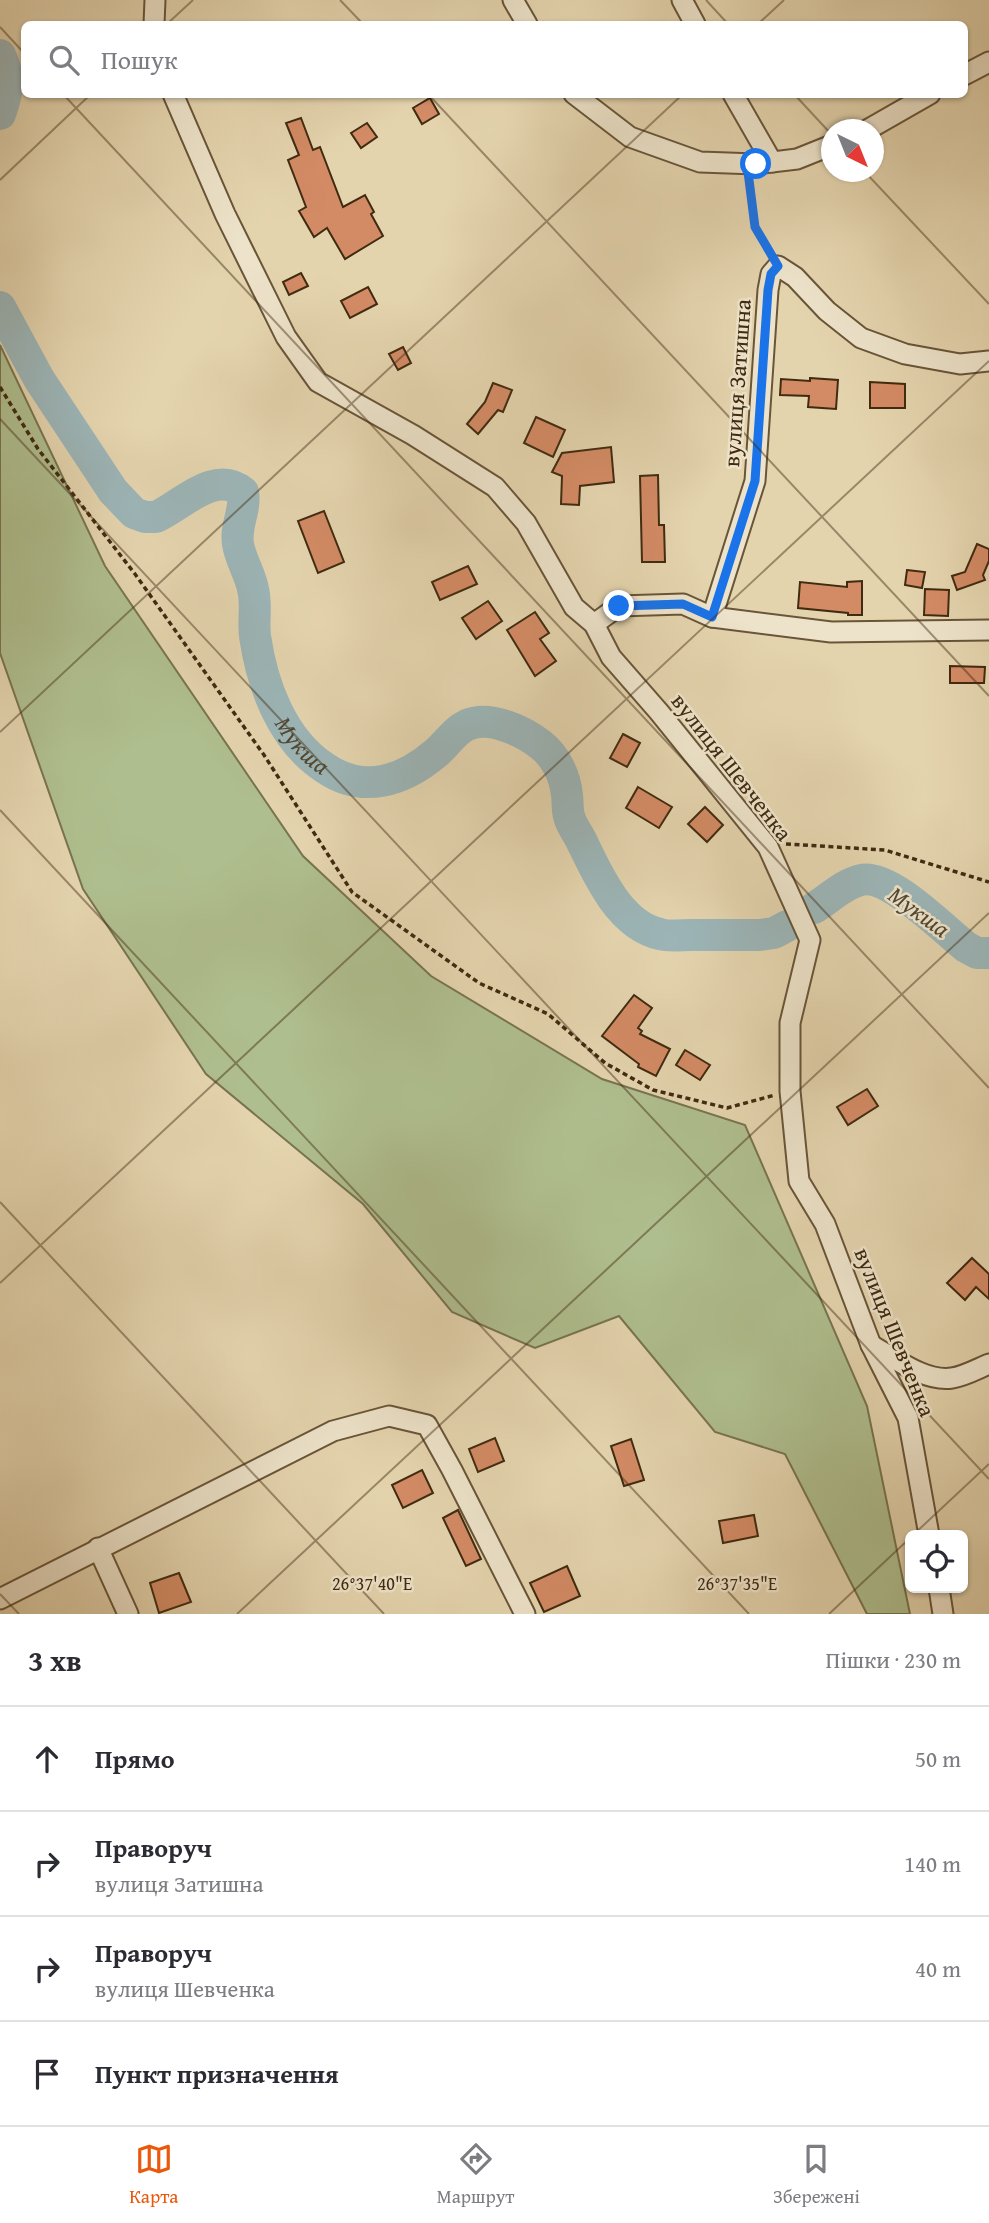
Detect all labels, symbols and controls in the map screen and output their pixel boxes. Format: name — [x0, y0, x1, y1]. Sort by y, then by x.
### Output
search box — [21, 21, 968, 98]
text: Пошук — [101, 40, 178, 79]
icon: search — [45, 41, 83, 79]
north arrow — [821, 119, 884, 182]
route start — [740, 148, 771, 179]
street label: вулиця Затишна — [714, 298, 759, 468]
route end — [603, 590, 634, 621]
street label: вулиця Шевченка — [664, 686, 801, 848]
water label: Мукша — [266, 709, 337, 783]
water label: Мукша — [881, 877, 957, 946]
street label: вулиця Шевченка — [846, 1242, 944, 1421]
map controls — [905, 1530, 968, 1593]
button: locate — [905, 1530, 968, 1593]
text: 26°37'40"E — [332, 1570, 412, 1597]
text: 26°37'35"E — [697, 1570, 777, 1597]
text: 3 хв — [28, 1638, 82, 1682]
text: Пішки · 230 m — [826, 1643, 961, 1676]
text: Прямо — [95, 1739, 175, 1778]
icon: ahead — [28, 1740, 66, 1778]
text: 50 m — [915, 1742, 961, 1775]
text: Праворуч — [95, 1828, 212, 1867]
icon: right — [28, 1845, 66, 1883]
text: 140 m — [904, 1847, 961, 1880]
text: вулиця Затишна — [95, 1867, 263, 1900]
text: Праворуч — [95, 1933, 212, 1972]
icon: right — [28, 1950, 66, 1988]
text: 40 m — [915, 1952, 961, 1985]
text: вулиця Шевченка — [95, 1972, 275, 2005]
text: Пункт призначення — [95, 2054, 339, 2093]
icon: arrive — [28, 2055, 66, 2093]
tab: Карта — [129, 2140, 178, 2210]
tab: Маршрут — [437, 2140, 515, 2210]
tab: Збережені — [773, 2140, 860, 2210]

